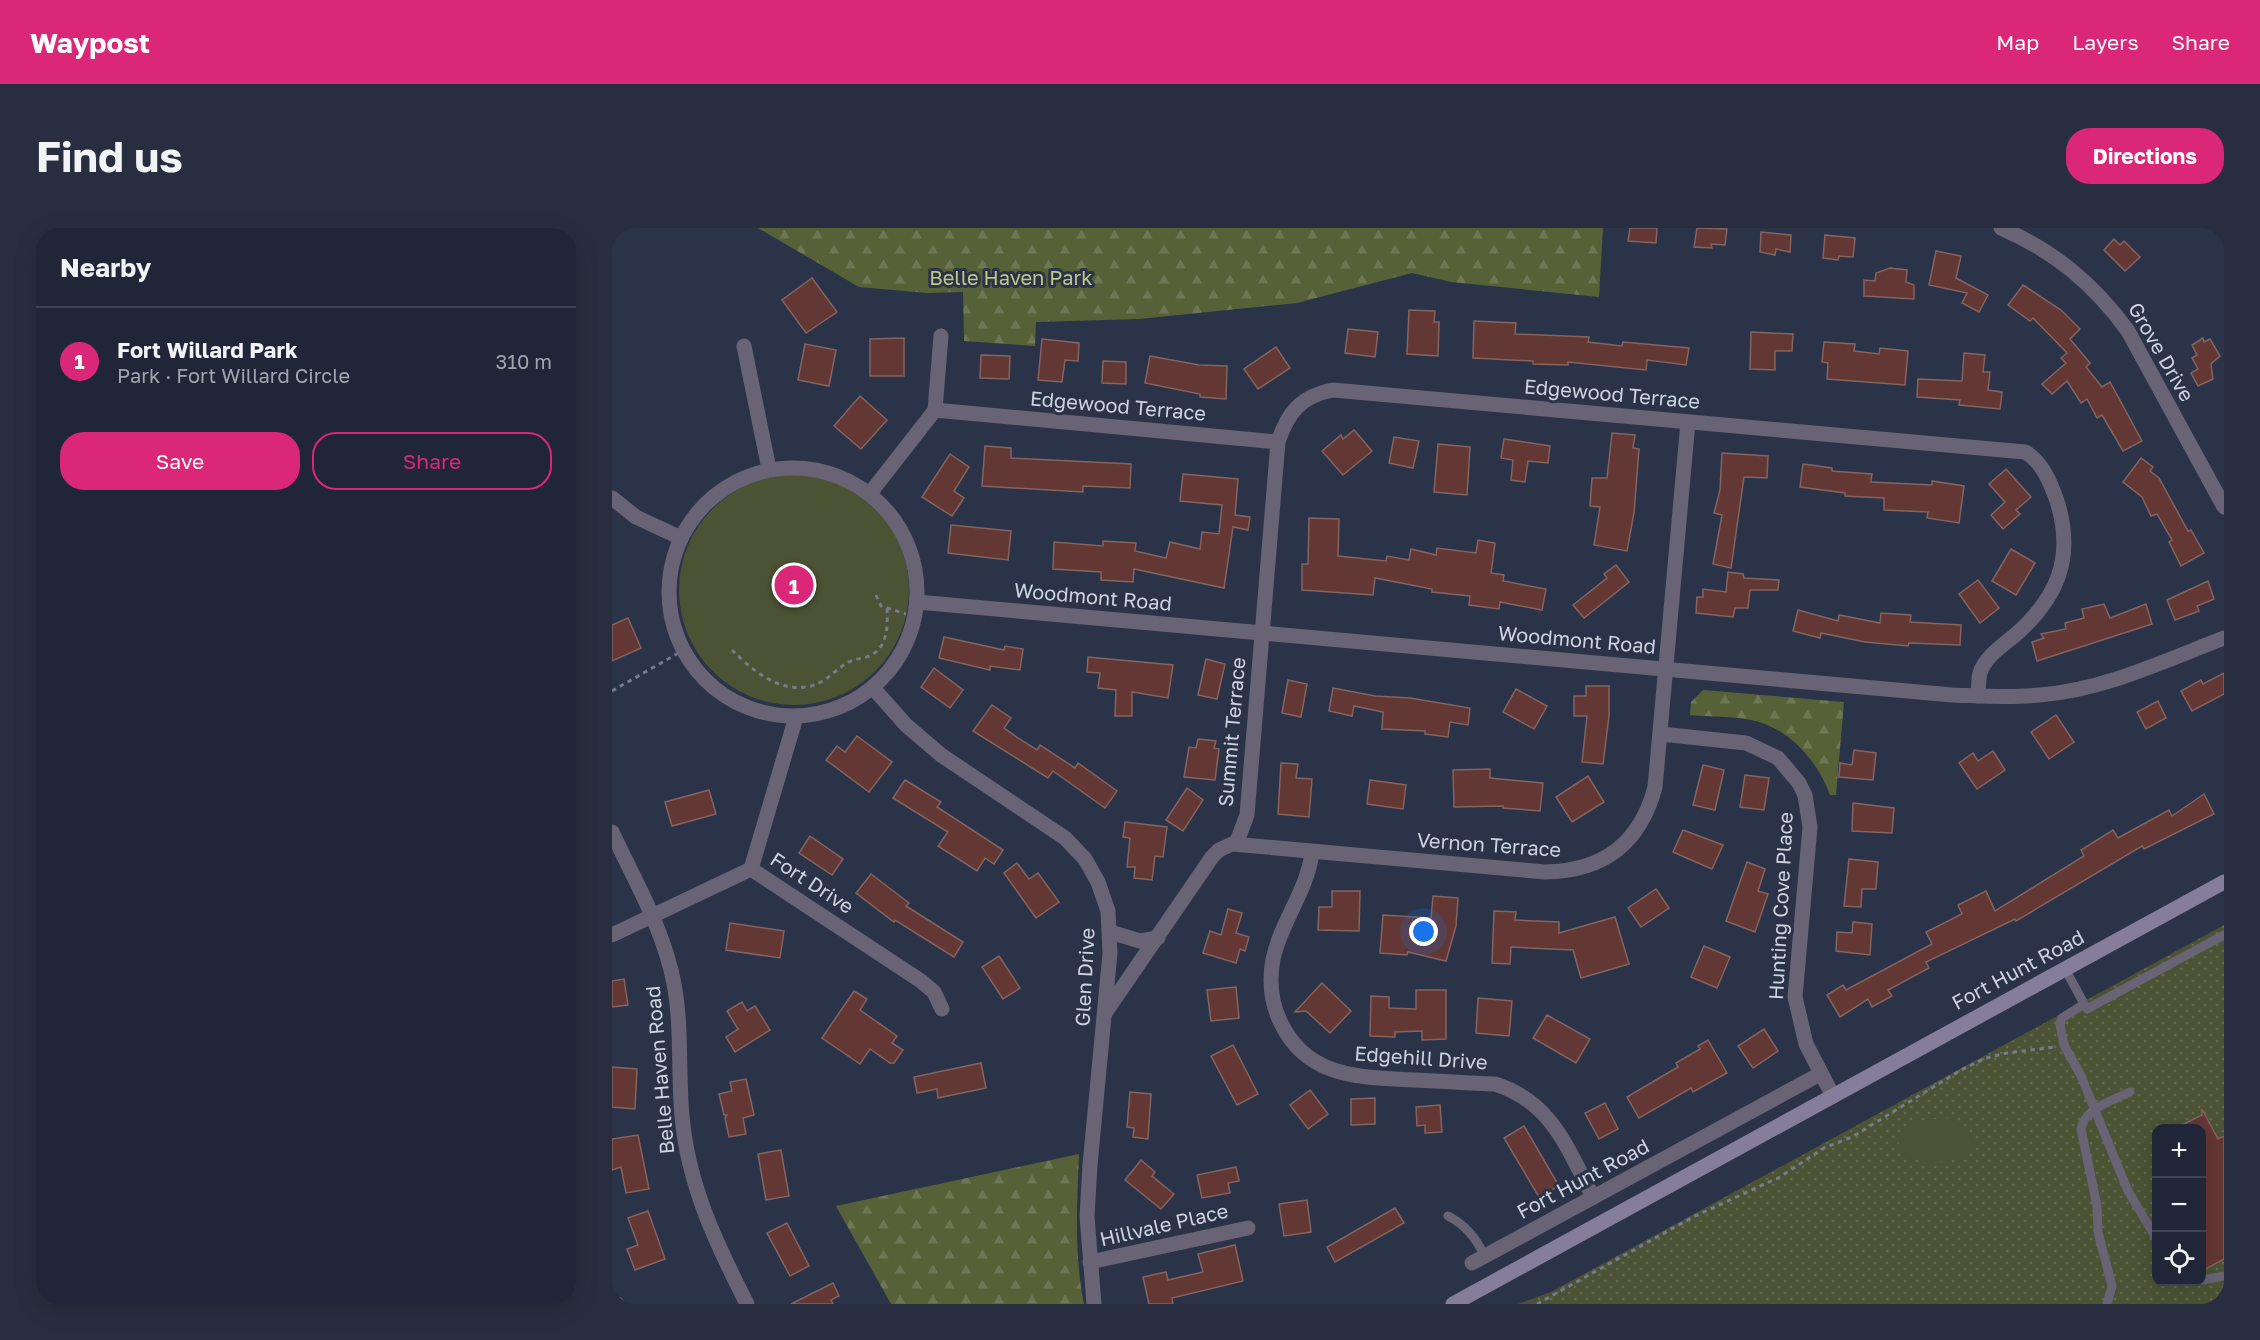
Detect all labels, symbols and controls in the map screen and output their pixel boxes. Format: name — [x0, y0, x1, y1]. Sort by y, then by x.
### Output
text: Waypost — [30, 26, 150, 59]
text: Map — [1996, 29, 2039, 55]
text: Layers — [2072, 29, 2139, 55]
text: Share — [2172, 29, 2230, 55]
button: Directions — [2066, 128, 2224, 184]
text: Find us — [36, 131, 183, 181]
text: Nearby — [60, 252, 151, 283]
park label: Belle Haven Park — [929, 265, 1093, 289]
street label: Grove Drive — [2124, 298, 2200, 405]
text: Fort Willard Park — [117, 336, 298, 363]
text: 1 — [74, 349, 85, 373]
text: 310 m — [496, 349, 552, 373]
text: Park · Fort Willard Circle — [117, 363, 350, 387]
street label: Edgewood Terrace — [1523, 373, 1701, 413]
street label: Edgewood Terrace — [1029, 385, 1207, 425]
button: Save — [60, 432, 300, 490]
button: Share — [312, 432, 552, 490]
pin: 1 — [774, 562, 813, 608]
street label: Woodmont Road — [1013, 577, 1173, 615]
street label: Woodmont Road — [1497, 620, 1657, 658]
street label: Summit Terrace — [1213, 656, 1249, 808]
street label: Hunting Cove Place — [1763, 811, 1797, 1001]
street label: Vernon Terrace — [1416, 827, 1562, 861]
street label: Fort Drive — [766, 846, 859, 918]
your location — [1409, 917, 1438, 946]
street label: Fort Hunt Road — [1947, 924, 2088, 1014]
street label: Glen Drive — [1069, 927, 1099, 1027]
street label: Belle Haven Road — [640, 985, 678, 1155]
street label: Edgehill Drive — [1354, 1040, 1488, 1074]
map controls — [2152, 1124, 2206, 1286]
button: + — [2152, 1124, 2206, 1178]
street label: Fort Hunt Road — [1512, 1133, 1653, 1223]
button: − — [2152, 1178, 2206, 1232]
street label: Hillvale Place — [1097, 1198, 1230, 1250]
button: locate — [2152, 1232, 2206, 1286]

